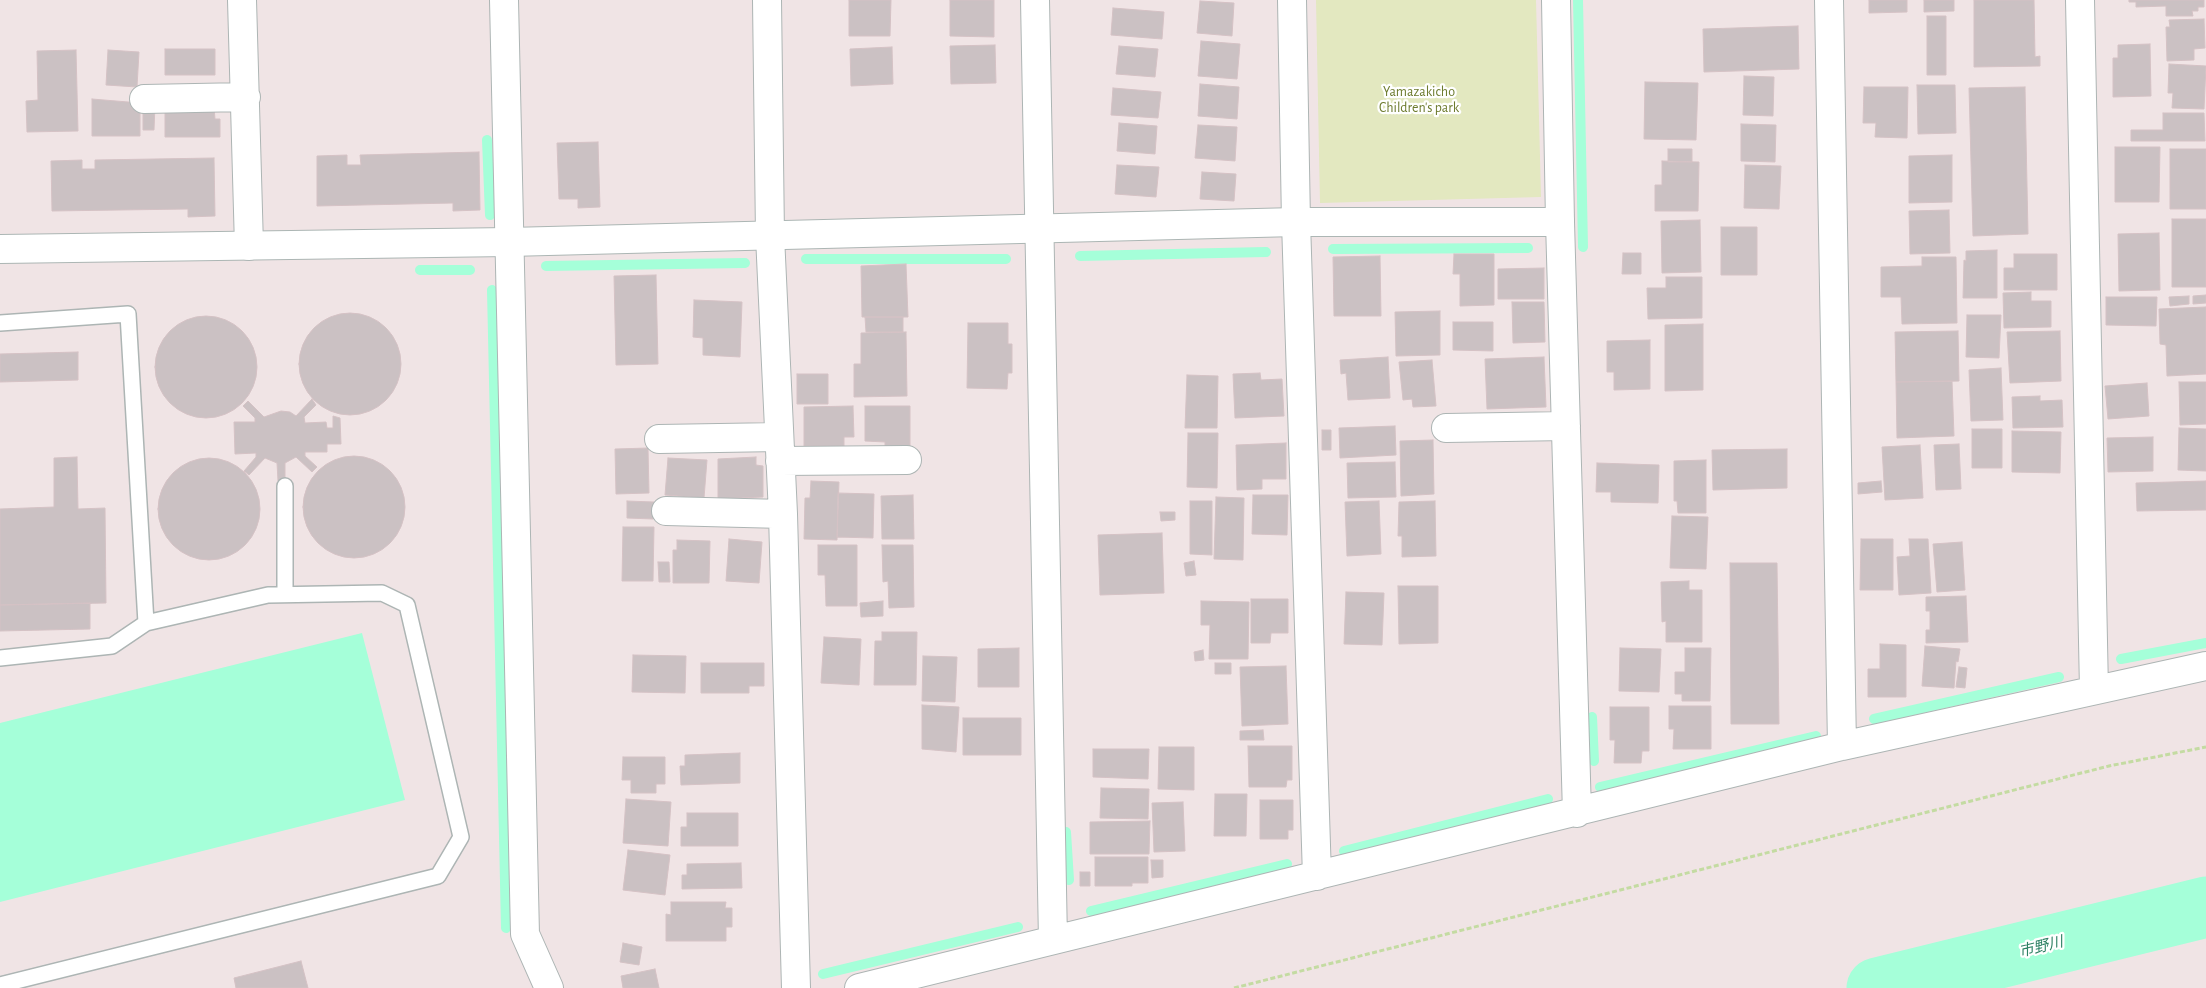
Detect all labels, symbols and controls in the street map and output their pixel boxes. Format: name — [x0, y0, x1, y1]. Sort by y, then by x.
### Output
park label: Yamazakicho Children's park — [1379, 84, 1459, 116]
water label: 市野川 — [2017, 933, 2065, 961]

